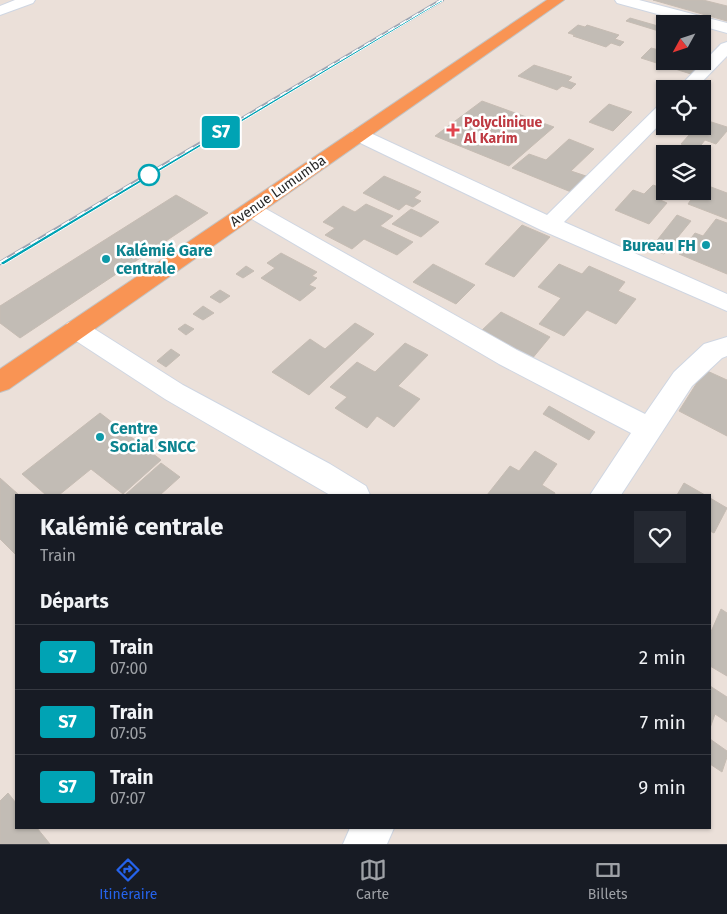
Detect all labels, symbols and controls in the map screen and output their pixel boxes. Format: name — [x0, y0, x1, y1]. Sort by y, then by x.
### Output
north arrow — [656, 15, 711, 70]
map controls — [656, 15, 711, 200]
button: locate — [656, 80, 711, 135]
place label: Polyclinique Al Karim — [463, 114, 543, 147]
line badge: S7 — [198, 116, 244, 148]
text: S7 — [212, 121, 230, 143]
marker: Polyclinique Al Karim — [446, 123, 460, 137]
button: layers — [656, 145, 711, 200]
street label: Avenue Lumumba — [227, 152, 329, 230]
unlabelled marker — [138, 164, 160, 186]
place label: Bureau FH — [622, 236, 696, 255]
marker: Bureau FH — [700, 239, 712, 251]
place label: Kalémié Gare centrale — [116, 241, 213, 278]
marker: Kalémié Gare centrale — [100, 253, 112, 265]
place label: Centre Social SNCC — [110, 419, 196, 456]
marker: Centre Social SNCC — [94, 431, 106, 443]
button: heart — [634, 511, 686, 563]
text: Kalémié centrale — [40, 513, 223, 541]
text: Train — [40, 546, 76, 565]
text: Départs — [40, 590, 109, 613]
text: Train — [110, 636, 153, 659]
text: S7 — [58, 646, 77, 668]
text: 2 min — [639, 646, 686, 669]
text: 07:00 — [110, 659, 147, 678]
text: Train — [110, 701, 153, 724]
text: S7 — [58, 711, 77, 733]
text: 7 min — [640, 711, 686, 734]
text: 07:05 — [110, 724, 147, 743]
text: Train — [110, 766, 153, 789]
text: S7 — [58, 776, 77, 798]
text: 9 min — [638, 776, 686, 799]
text: 07:07 — [110, 789, 145, 808]
tab: Itinéraire — [99, 856, 157, 903]
tab: Carte — [356, 856, 389, 903]
tab: Billets — [588, 856, 628, 903]

